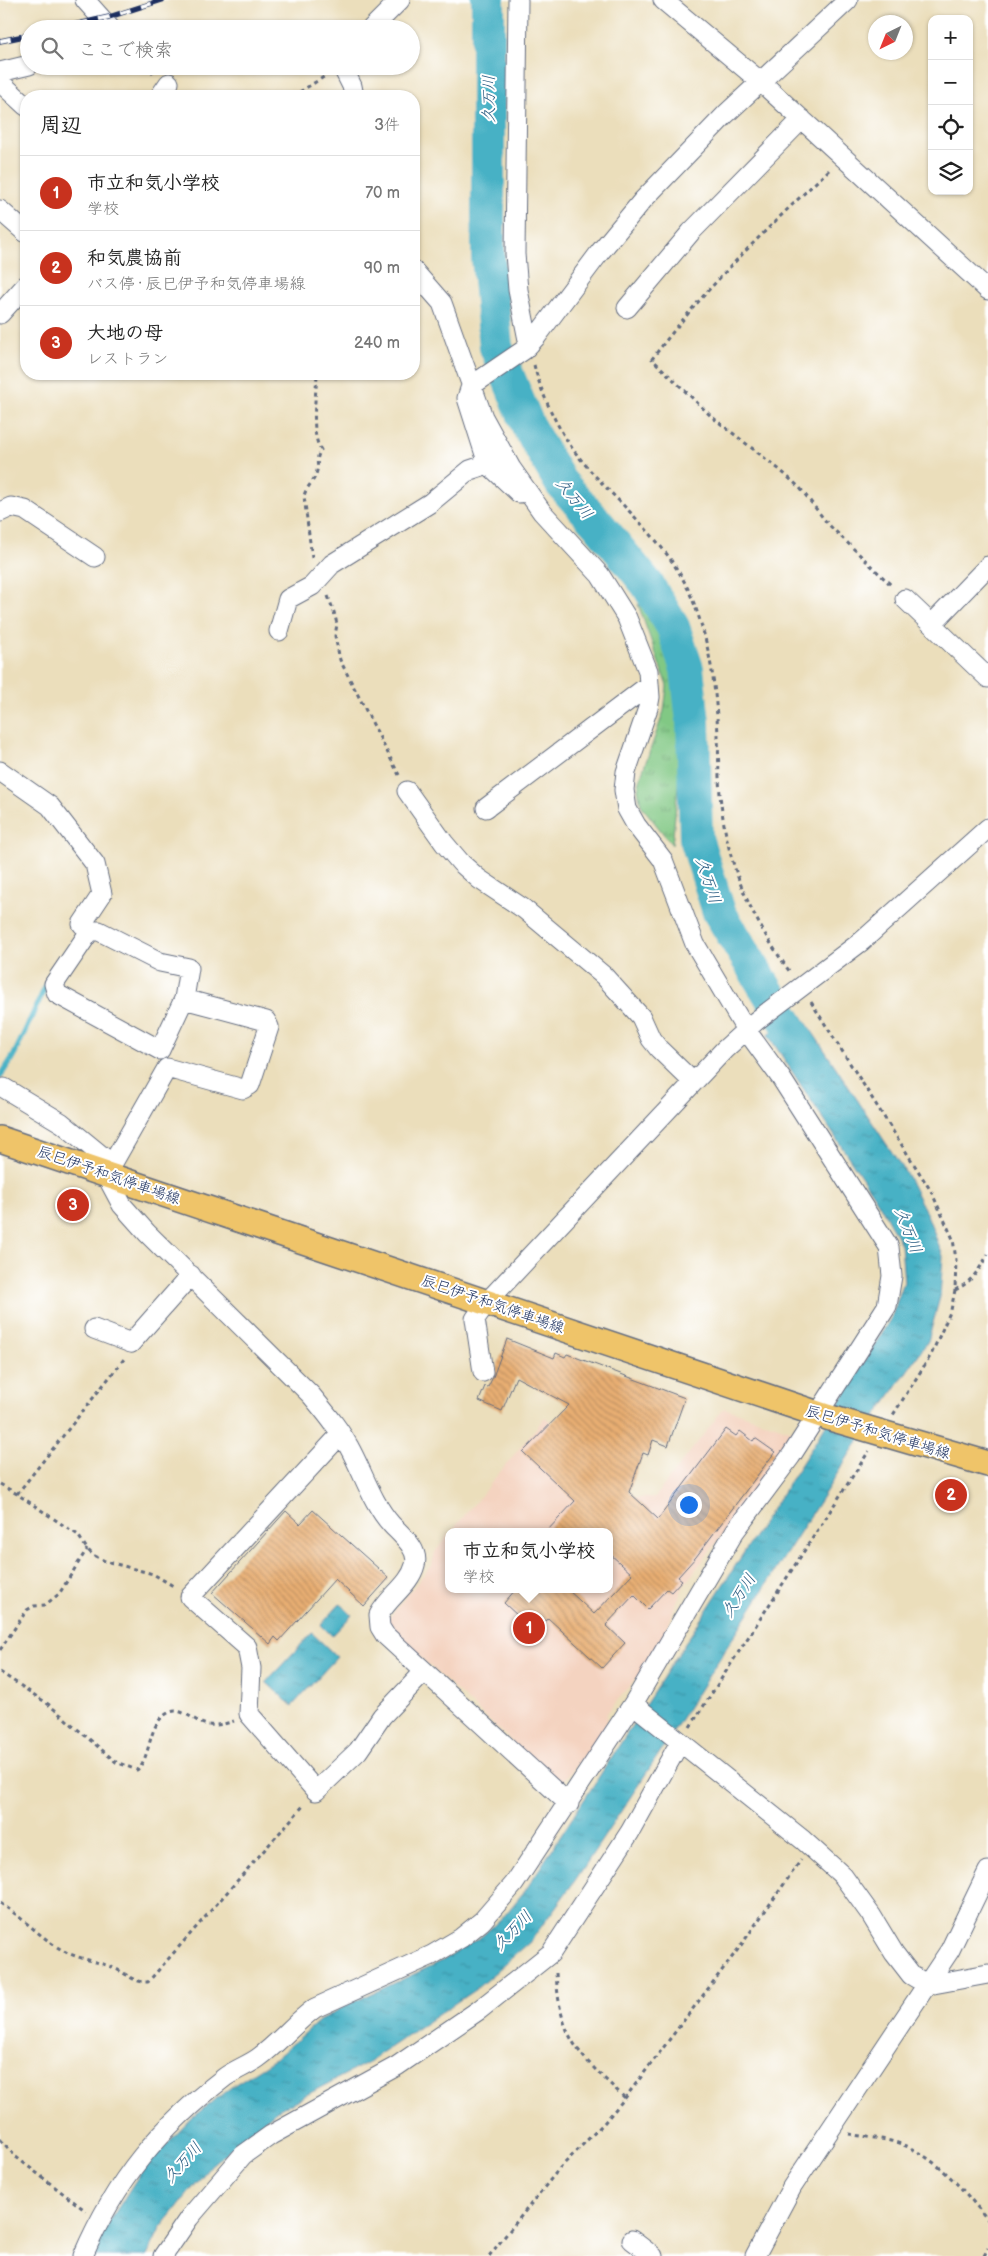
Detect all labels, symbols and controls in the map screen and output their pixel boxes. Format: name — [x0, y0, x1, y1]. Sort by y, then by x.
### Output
north arrow — [868, 15, 913, 60]
map controls — [928, 15, 973, 195]
button: + — [928, 15, 973, 60]
search box — [20, 20, 420, 75]
icon: search — [38, 34, 66, 62]
text: ここで検索 — [78, 39, 173, 62]
button: − — [928, 60, 973, 105]
water label: 久万川 — [480, 75, 499, 123]
button: locate — [928, 105, 973, 150]
text: 周辺 — [40, 113, 82, 138]
text: 3件 — [374, 116, 400, 135]
button: layers — [928, 150, 973, 195]
text: 市立和気小学校 — [87, 172, 220, 195]
text: 1 — [53, 184, 59, 203]
text: 70 m — [365, 184, 400, 203]
text: 学校 — [87, 200, 119, 219]
text: 和気農協前 — [87, 247, 182, 270]
text: 2 — [51, 259, 61, 278]
text: 90 m — [364, 259, 400, 278]
text: バス停 · 辰巳伊予和気停車場線 — [87, 275, 305, 294]
text: 大地の母 — [87, 322, 163, 345]
text: 3 — [51, 334, 61, 353]
text: 240 m — [354, 334, 400, 353]
text: レストラン — [87, 350, 168, 369]
water label: 久万川 — [551, 474, 596, 524]
water label: 久万川 — [691, 855, 724, 906]
street label: 辰巳伊予和気停車場線 — [35, 1142, 183, 1209]
pin: 3 — [57, 1186, 89, 1224]
water label: 久万川 — [890, 1205, 925, 1256]
street label: 辰巳伊予和気停車場線 — [419, 1271, 567, 1338]
street label: 辰巳伊予和気停車場線 — [803, 1401, 952, 1463]
pin: 2 — [935, 1476, 967, 1514]
your location — [676, 1492, 702, 1518]
popup — [445, 1528, 613, 1593]
text: 市立和気小学校 — [462, 1540, 596, 1563]
text: 学校 — [462, 1568, 495, 1587]
water label: 久万川 — [718, 1571, 760, 1621]
pin: 1 — [513, 1609, 545, 1647]
water label: 久万川 — [490, 1907, 537, 1955]
water label: 久万川 — [160, 2139, 206, 2187]

